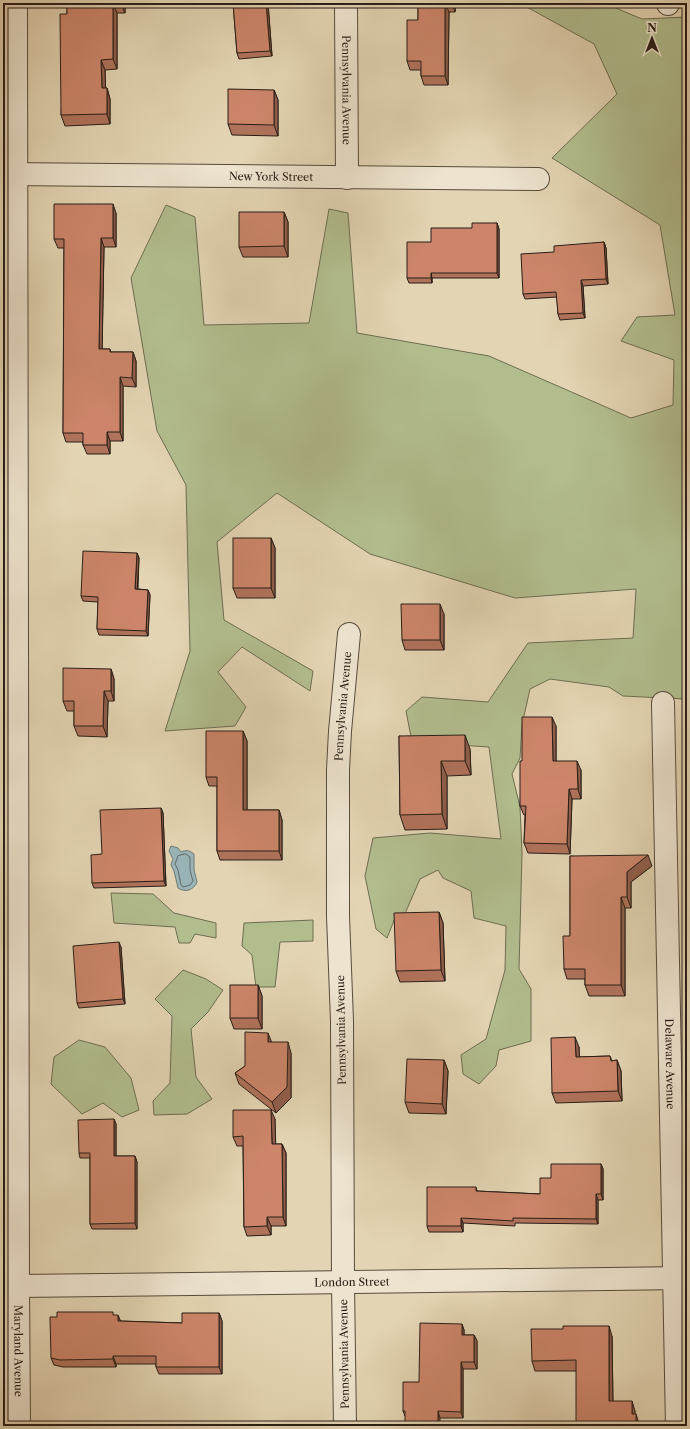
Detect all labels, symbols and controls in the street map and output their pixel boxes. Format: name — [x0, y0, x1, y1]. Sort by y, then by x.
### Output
north arrow — [632, 18, 672, 58]
text: N — [647, 21, 657, 35]
street label: Pennsylvania Avenue — [339, 35, 354, 145]
street label: New York Street — [229, 169, 313, 184]
street label: Pennsylvania Avenue — [331, 651, 354, 761]
street label: Pennsylvania Avenue — [333, 975, 349, 1085]
street label: Delaware Avenue — [662, 1018, 678, 1109]
street label: London Street — [314, 1275, 390, 1289]
street label: Pennsylvania Avenue — [336, 1299, 352, 1409]
street label: Maryland Avenue — [11, 1305, 26, 1397]

